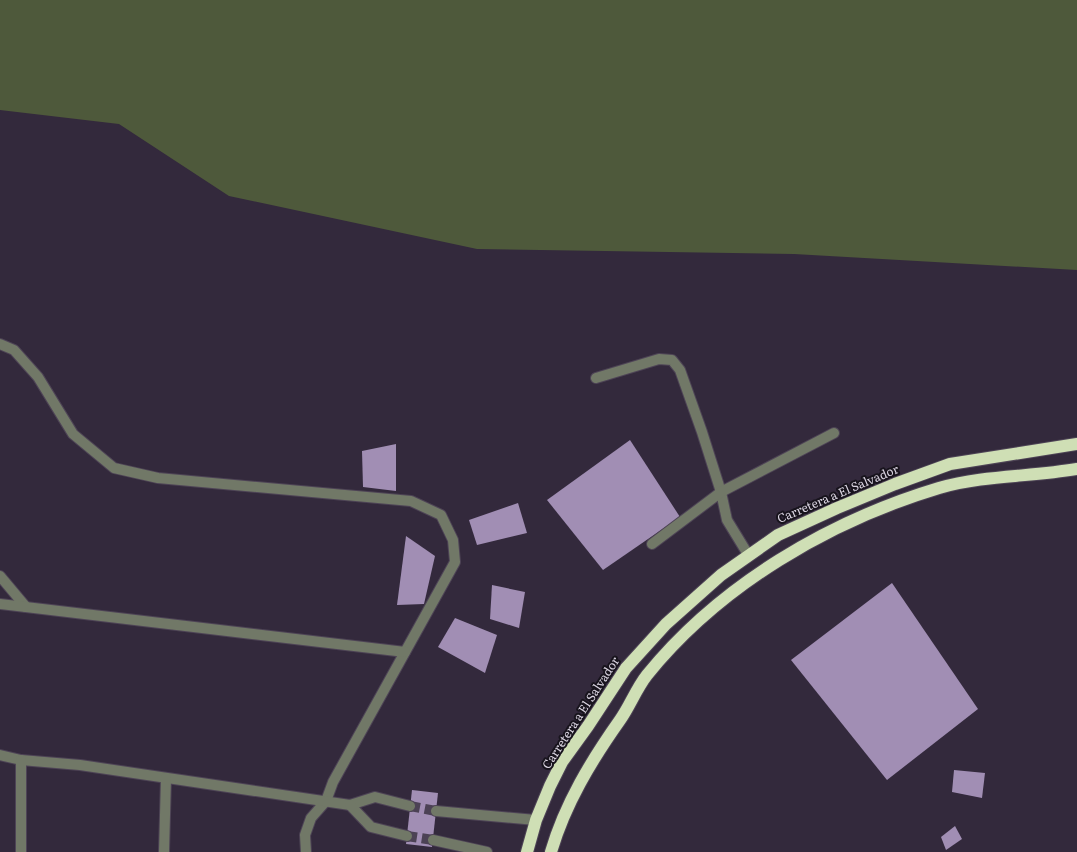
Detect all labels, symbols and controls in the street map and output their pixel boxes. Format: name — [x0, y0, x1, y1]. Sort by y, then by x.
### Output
street label: Carretera a El Salvador — [774, 459, 901, 527]
street label: Carretera a El Salvador — [537, 653, 623, 772]

